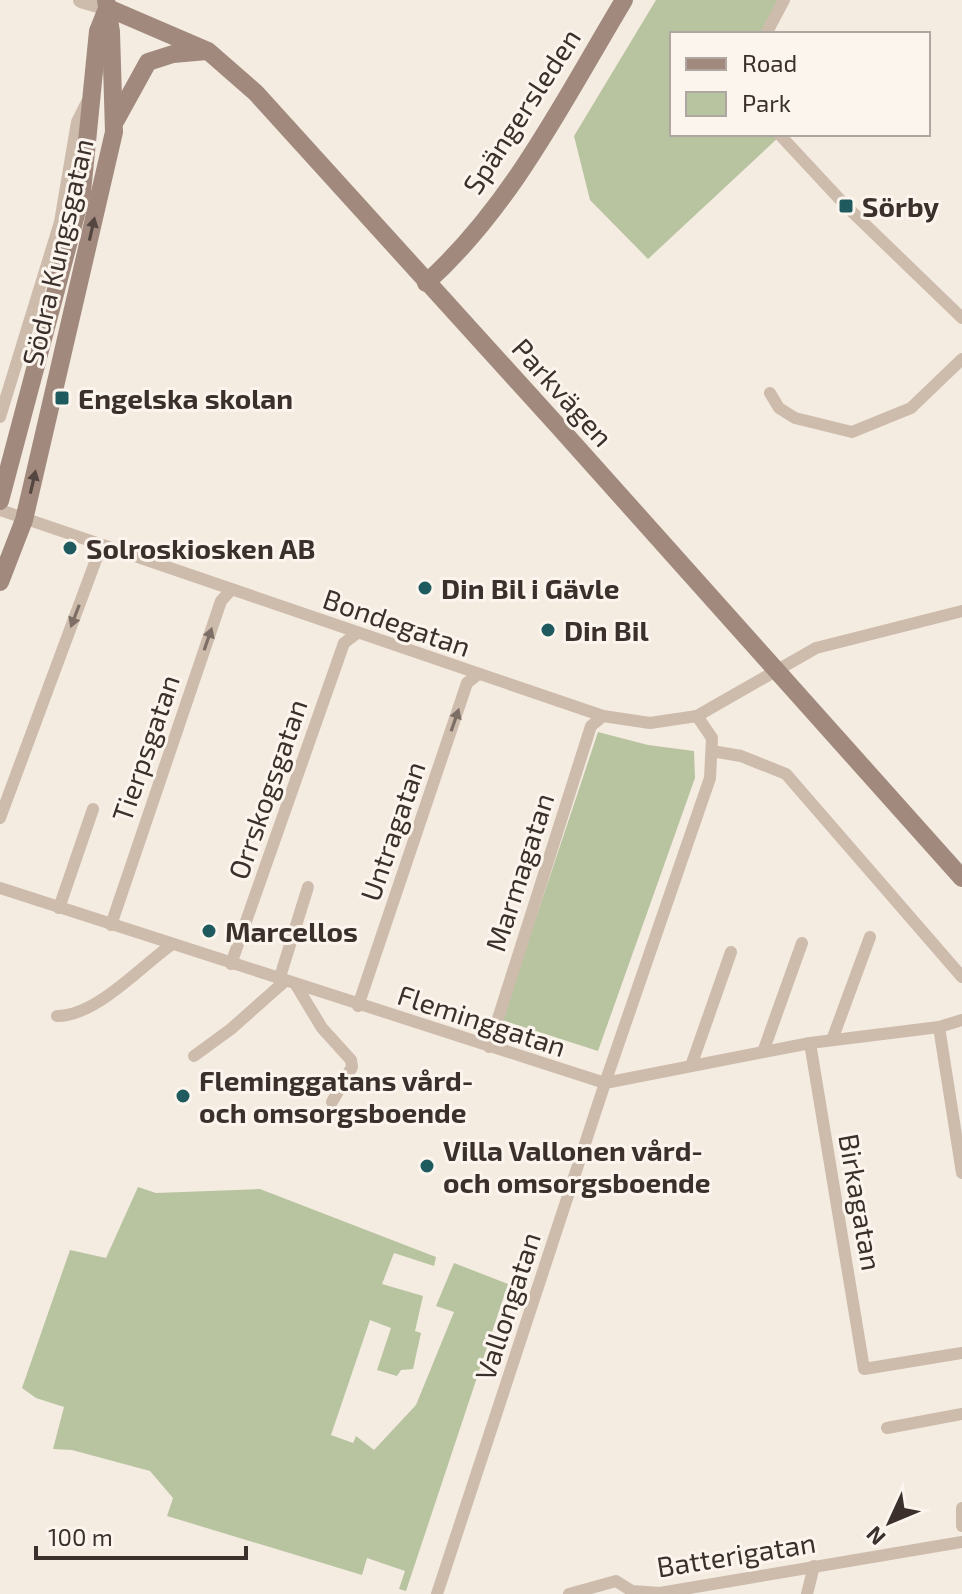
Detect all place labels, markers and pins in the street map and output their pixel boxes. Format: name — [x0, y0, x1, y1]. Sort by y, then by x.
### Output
place label: Sörby — [862, 189, 939, 223]
marker: Sörby — [837, 197, 855, 215]
place label: Engelska skolan — [78, 381, 293, 415]
marker: Engelska skolan — [53, 389, 71, 407]
place label: Solroskiosken AB — [86, 531, 315, 565]
marker: Solroskiosken AB — [61, 539, 79, 557]
place label: Din Bil i Gävle — [441, 571, 620, 605]
marker: Din Bil i Gävle — [416, 579, 434, 597]
place label: Din Bil — [564, 613, 649, 647]
marker: Din Bil — [539, 621, 557, 639]
place label: Marcellos — [225, 914, 358, 948]
marker: Marcellos — [200, 922, 218, 940]
place label: Fleminggatans vård- och omsorgsboende — [199, 1063, 473, 1129]
marker: Fleminggatans vård- och omsorgsboende — [174, 1087, 192, 1105]
place label: Villa Vallonen vård- och omsorgsboende — [443, 1133, 711, 1199]
marker: Villa Vallonen vård- och omsorgsboende — [418, 1157, 436, 1175]

